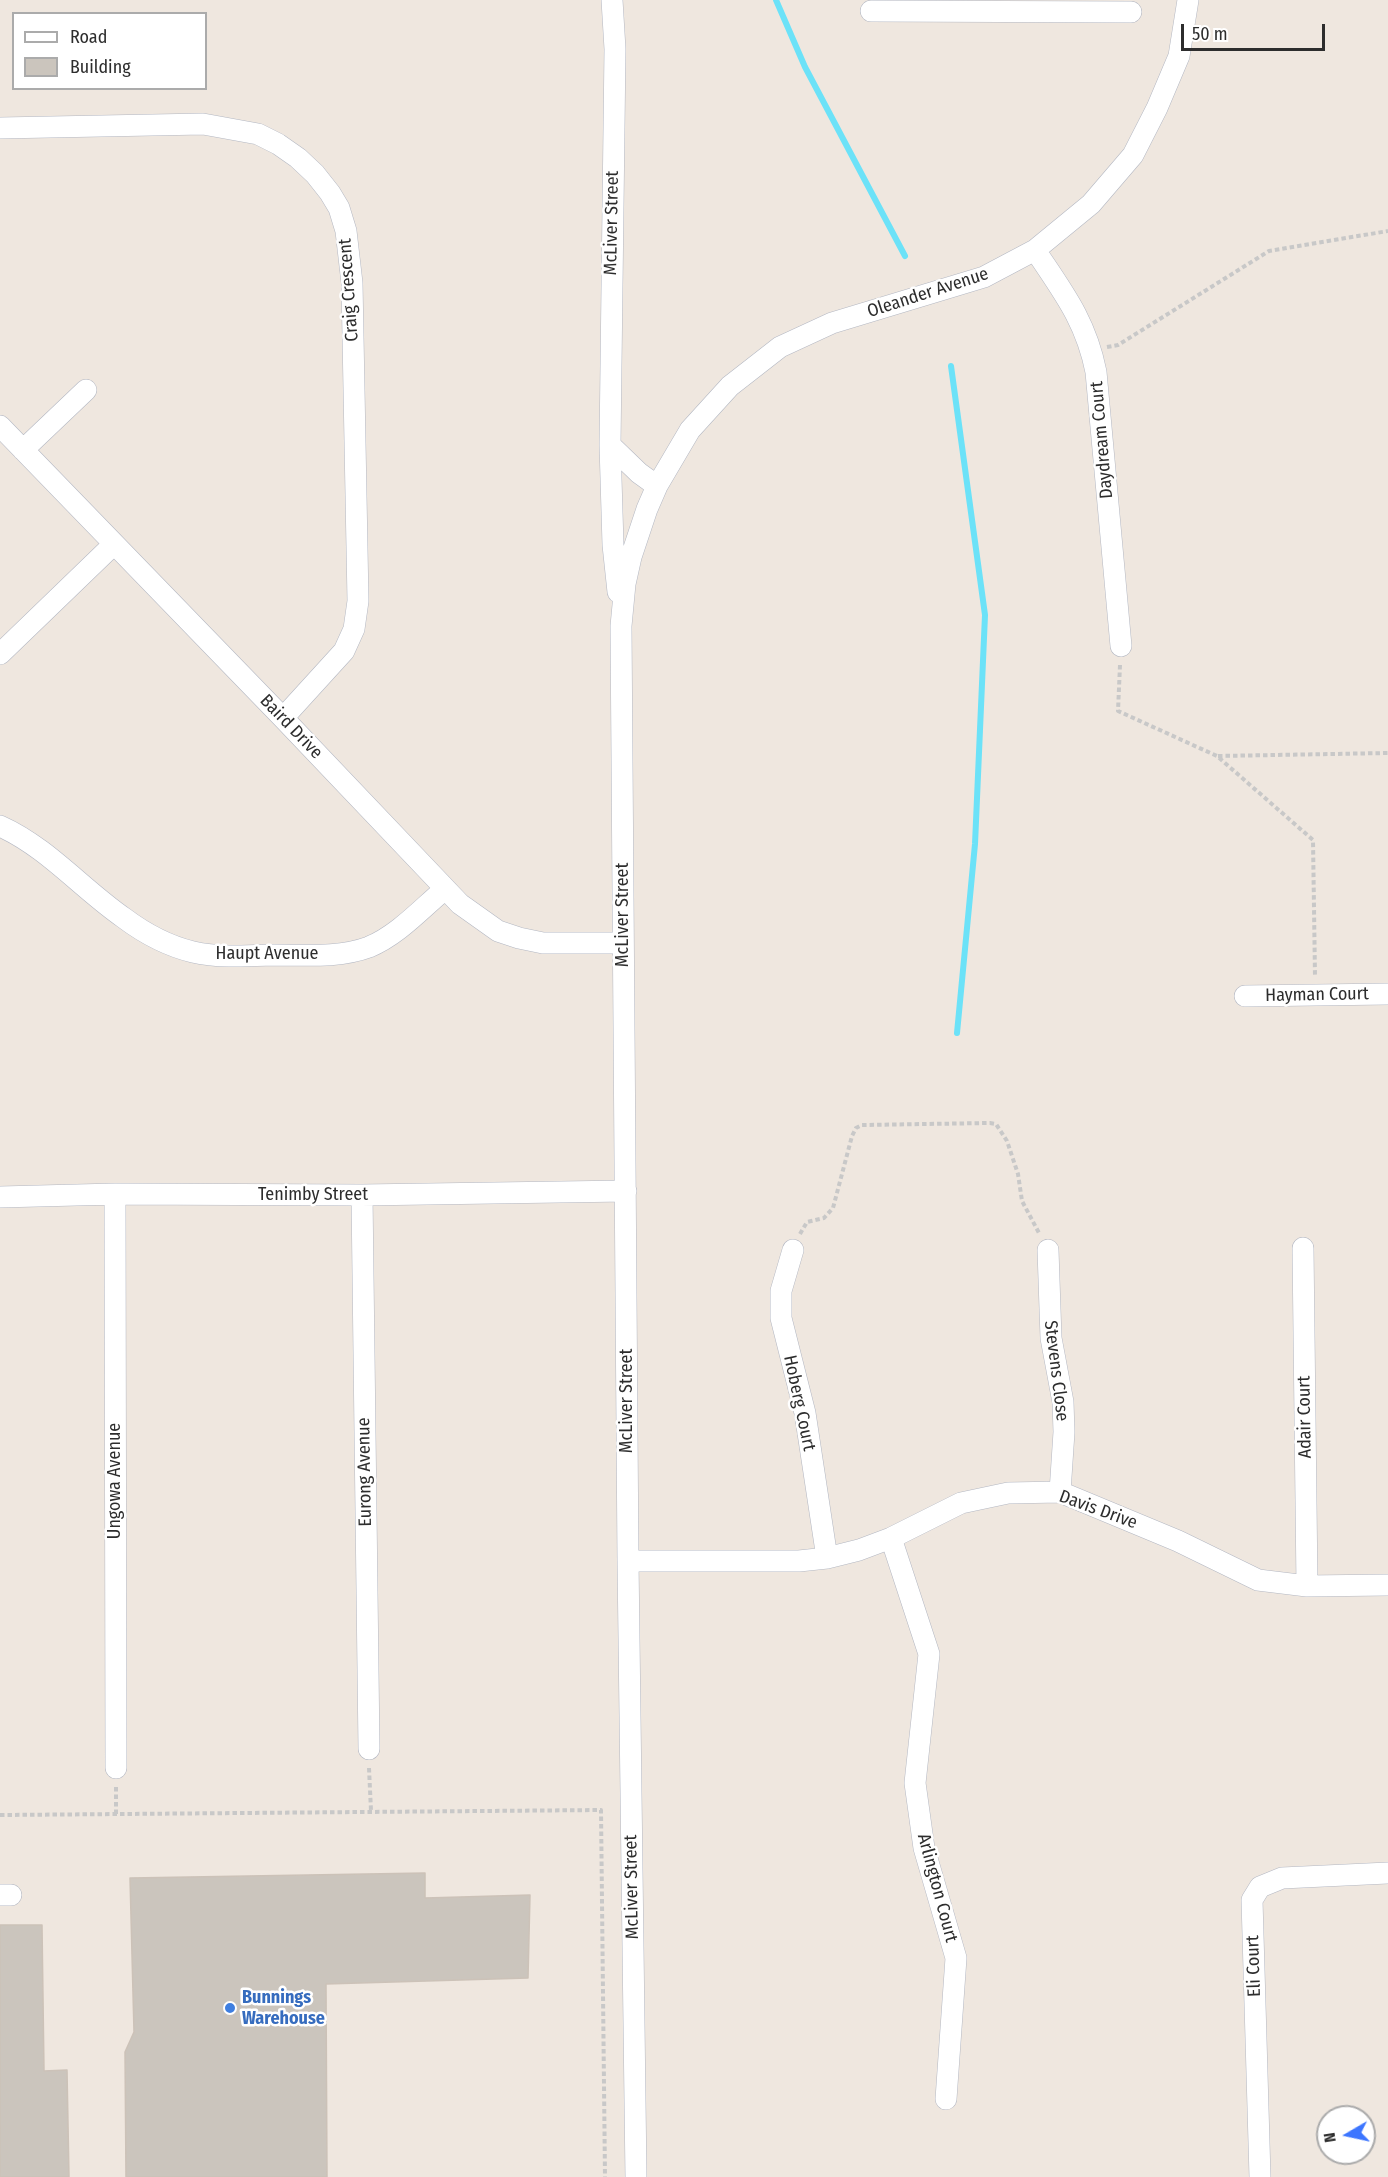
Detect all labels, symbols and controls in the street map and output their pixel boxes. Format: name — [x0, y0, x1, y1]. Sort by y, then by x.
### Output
legend — [12, 12, 207, 90]
scale bar — [1184, 12, 1328, 50]
text: 50 m — [1192, 23, 1228, 45]
text: Road — [70, 26, 107, 48]
text: Building — [70, 56, 131, 78]
street label: McLiver Street — [600, 171, 624, 275]
street label: Craig Crescent — [335, 238, 363, 342]
street label: Oleander Avenue — [865, 263, 991, 323]
street label: Daydream Court — [1086, 380, 1118, 500]
street label: Baird Drive — [255, 690, 327, 764]
street label: McLiver Street — [612, 863, 634, 967]
street label: Haupt Avenue — [216, 943, 318, 965]
street label: Hayman Court — [1265, 983, 1369, 1007]
street label: Tenimby Street — [258, 1184, 368, 1206]
street label: Stevens Close — [1039, 1319, 1073, 1423]
street label: McLiver Street — [616, 1349, 638, 1453]
street label: Hoberg Court — [778, 1353, 820, 1453]
street label: Adair Court — [1293, 1375, 1317, 1459]
street label: Eurong Avenue — [353, 1417, 377, 1527]
street label: Ungowa Avenue — [104, 1423, 126, 1539]
street label: Davis Drive — [1056, 1486, 1140, 1534]
street label: Arlington Court — [912, 1831, 962, 1945]
street label: McLiver Street — [620, 1835, 644, 1939]
street label: Eli Court — [1242, 1935, 1266, 1997]
place label: Bunnings Warehouse — [242, 1987, 325, 2030]
marker: Bunnings Warehouse — [223, 2001, 237, 2015]
north arrow — [1316, 2105, 1376, 2165]
text: N — [1320, 2131, 1340, 2144]

